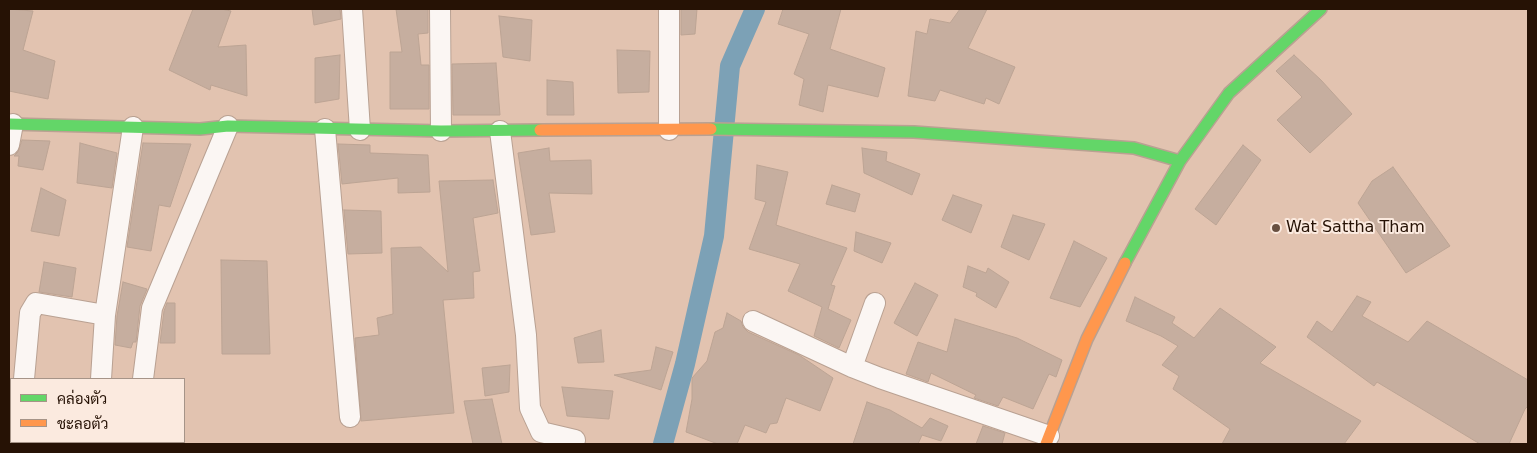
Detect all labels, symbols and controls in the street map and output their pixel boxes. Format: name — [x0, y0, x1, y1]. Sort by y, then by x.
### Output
place label: Wat Sattha Tham — [1286, 218, 1425, 238]
marker: Wat Sattha Tham — [1270, 222, 1282, 234]
legend — [10, 378, 185, 443]
text: คล่องตัว — [57, 390, 107, 408]
text: ชะลอตัว — [57, 415, 108, 433]

